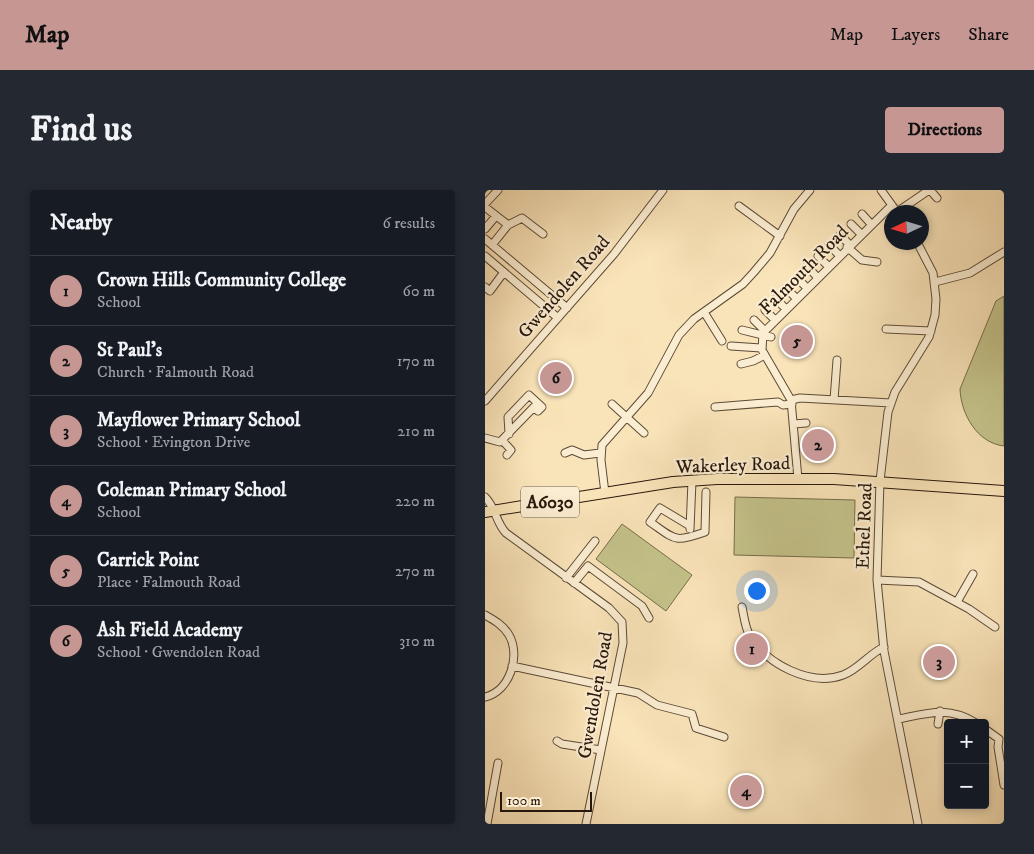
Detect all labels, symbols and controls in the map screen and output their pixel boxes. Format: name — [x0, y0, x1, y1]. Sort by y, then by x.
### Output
text: Map — [25, 20, 69, 50]
text: Map — [830, 24, 863, 46]
text: Layers — [891, 24, 940, 46]
text: Share — [968, 24, 1009, 46]
button: Directions — [885, 107, 1004, 153]
text: Find us — [30, 108, 132, 152]
north arrow — [884, 205, 929, 250]
text: Nearby — [50, 210, 112, 236]
text: 6 results — [382, 213, 435, 233]
street label: Falmouth Road — [755, 220, 854, 320]
street label: Gwendolen Road — [513, 231, 615, 343]
text: Crown Hills Community College — [97, 269, 346, 292]
text: 1 — [63, 281, 69, 301]
text: 60 m — [403, 281, 435, 301]
text: School — [97, 292, 141, 312]
pin: 5 — [781, 322, 813, 360]
text: St Paul's — [97, 339, 162, 362]
text: 2 — [62, 351, 70, 371]
text: 170 m — [397, 351, 435, 371]
pin: 6 — [540, 359, 572, 397]
text: Church · Falmouth Road — [97, 362, 254, 382]
text: Mayflower Primary School — [97, 409, 300, 432]
text: 3 — [63, 421, 69, 441]
text: 210 m — [397, 421, 435, 441]
pin: 2 — [802, 426, 834, 464]
text: School · Evington Drive — [97, 432, 250, 452]
street label: Wakerley Road — [674, 452, 791, 479]
text: Coleman Primary School — [97, 479, 286, 502]
street label: Ethel Road — [851, 482, 878, 570]
road number: A6030 — [521, 486, 579, 518]
text: 4 — [61, 491, 71, 511]
text: 220 m — [395, 491, 435, 511]
text: School — [97, 502, 141, 522]
text: Carrick Point — [97, 549, 199, 572]
text: 5 — [62, 561, 70, 581]
text: 270 m — [395, 561, 435, 581]
text: Place · Falmouth Road — [97, 572, 241, 592]
your location — [744, 578, 770, 604]
text: Ash Field Academy — [97, 619, 242, 642]
street label: Gwendolen Road — [573, 629, 618, 761]
pin: 1 — [736, 630, 768, 668]
text: 6 — [62, 631, 70, 651]
text: 310 m — [399, 631, 435, 651]
text: School · Gwendolen Road — [97, 642, 260, 662]
pin: 3 — [923, 643, 955, 681]
map controls — [944, 719, 989, 809]
button: + — [944, 719, 989, 764]
button: − — [944, 764, 989, 809]
pin: 4 — [730, 772, 762, 810]
scale bar — [500, 789, 593, 812]
text: 100 m — [507, 792, 541, 810]

